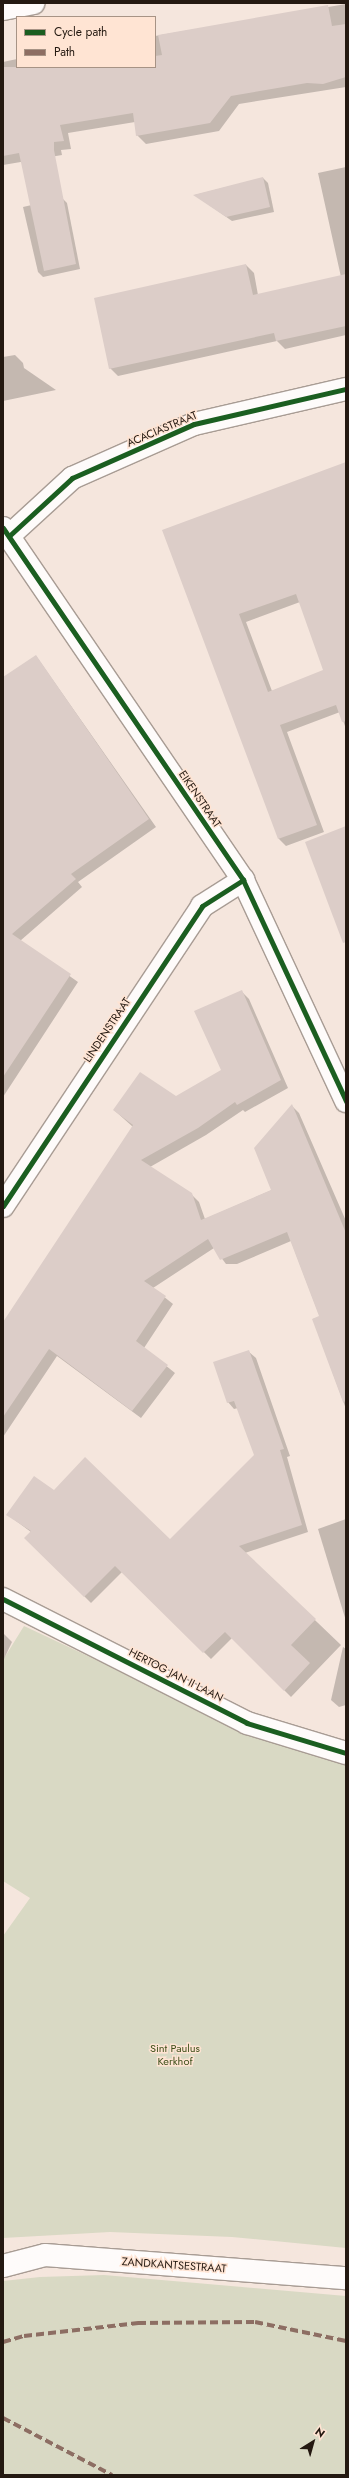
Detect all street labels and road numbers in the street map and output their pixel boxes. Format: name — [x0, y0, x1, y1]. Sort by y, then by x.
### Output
street label: ACACIASTRAAT — [125, 408, 199, 450]
street label: EIKENSTRAAT — [176, 768, 224, 830]
street label: LINDENSTRAAT — [81, 995, 133, 1065]
street label: HERTOG JAN II LAAN — [127, 1645, 225, 1705]
street label: ZANDKANTSESTRAAT — [121, 2255, 227, 2275]

